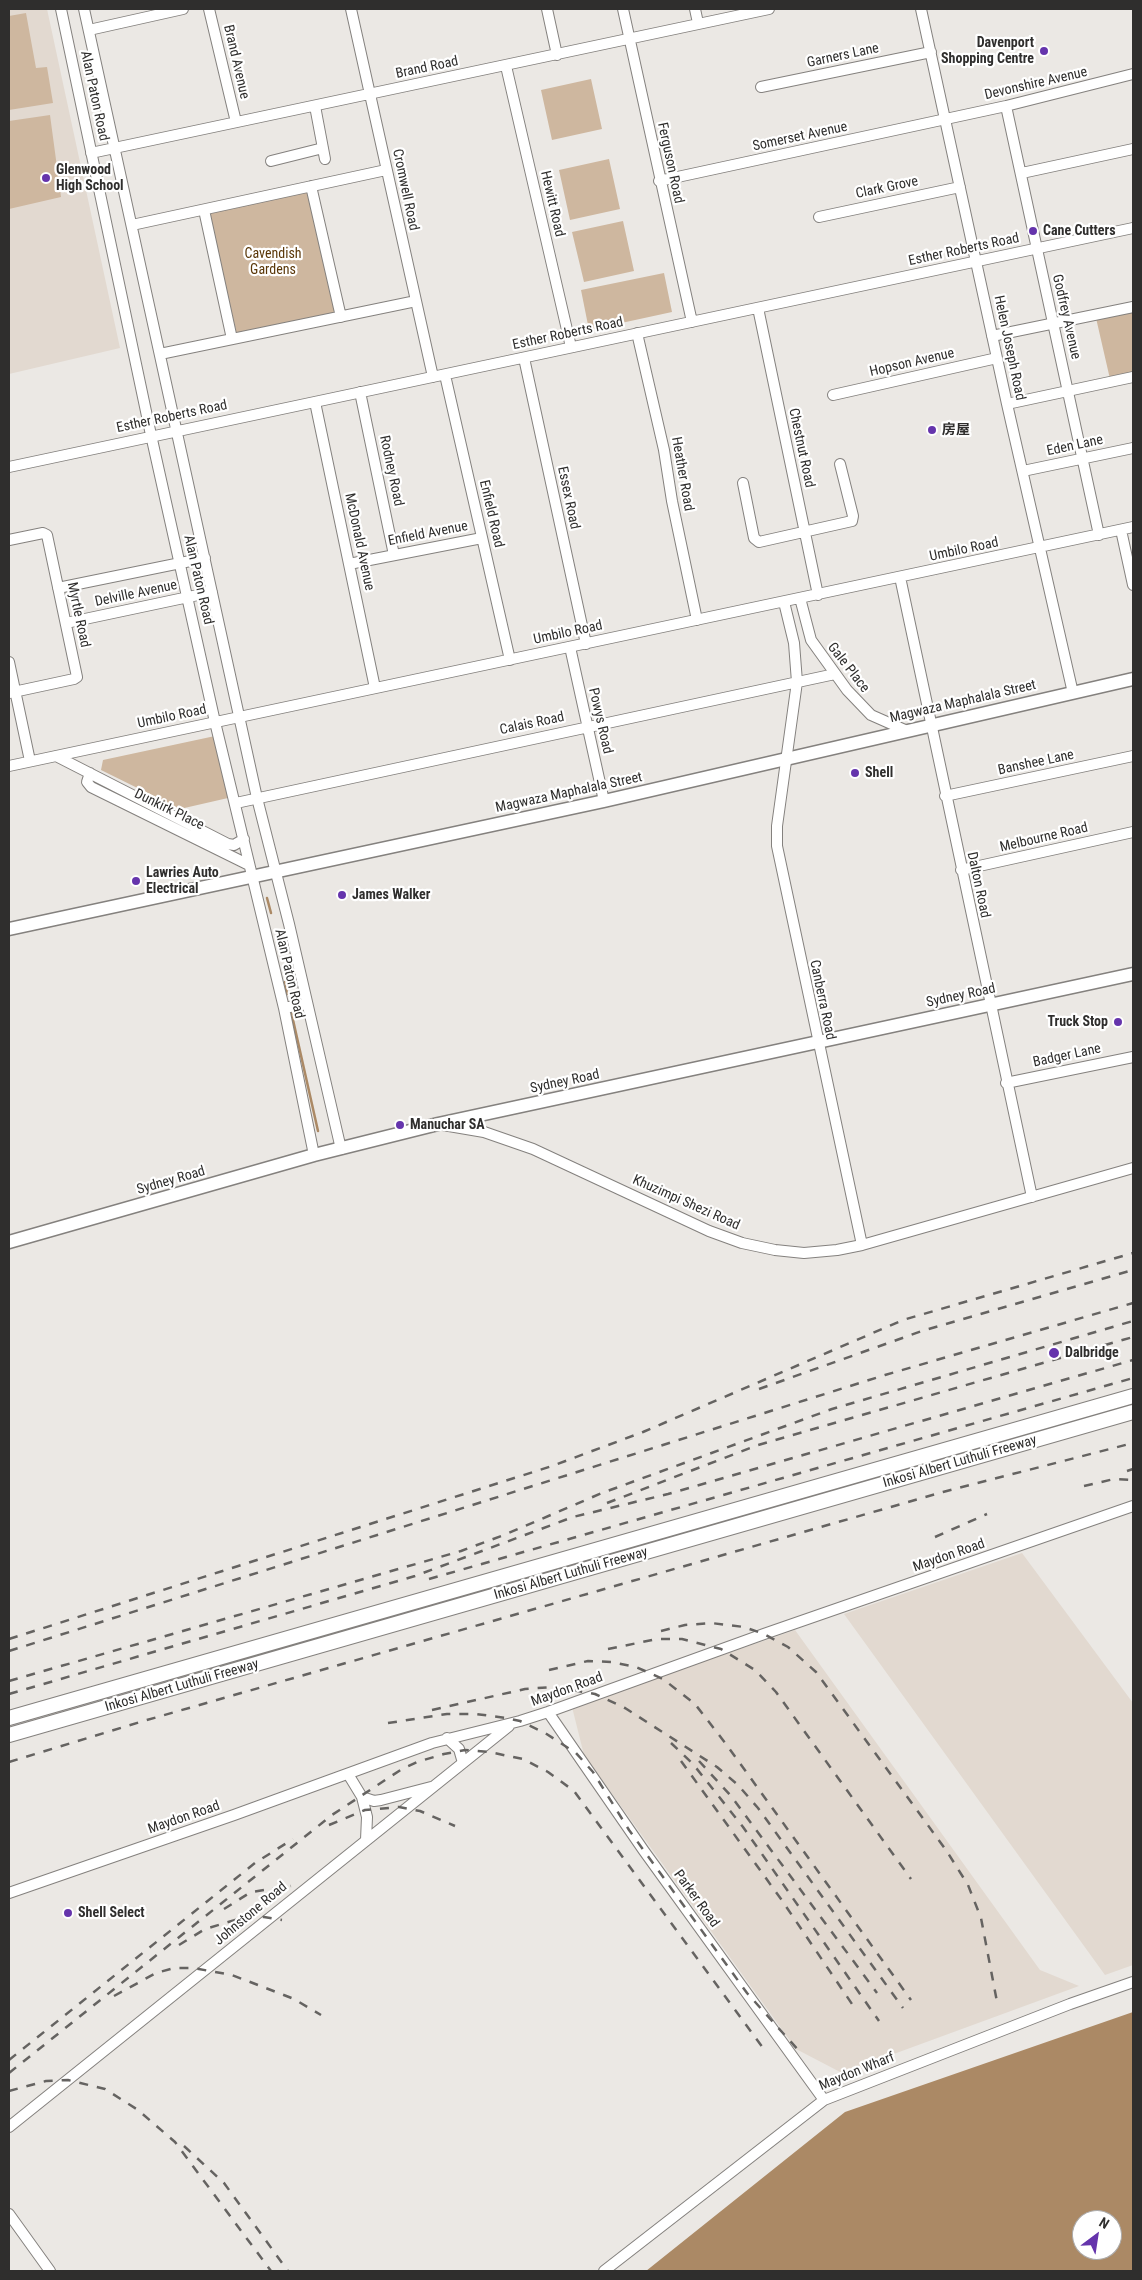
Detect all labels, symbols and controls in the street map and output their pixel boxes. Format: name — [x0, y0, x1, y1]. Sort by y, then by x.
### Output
street label: Brand Avenue — [219, 23, 253, 101]
place label: Davenport Shopping Centre — [941, 35, 1034, 68]
street label: Garners Lane — [805, 40, 881, 72]
marker: Davenport Shopping Centre — [1038, 45, 1050, 57]
street label: Alan Paton Road — [76, 49, 112, 143]
street label: Brand Road — [394, 53, 460, 83]
street label: Devonshire Avenue — [983, 64, 1089, 104]
street label: Somerset Avenue — [751, 119, 849, 155]
street label: Ferguson Road — [653, 121, 687, 205]
street label: Cromwell Road — [388, 148, 422, 232]
place label: Glenwood High School — [56, 162, 124, 194]
street label: Hewitt Road — [536, 169, 568, 239]
marker: Glenwood High School — [40, 172, 52, 184]
street label: Clark Grove — [854, 173, 920, 203]
place label: Cane Cutters — [1043, 223, 1116, 239]
marker: Cane Cutters — [1027, 225, 1039, 237]
street label: Esther Roberts Road — [907, 230, 1021, 270]
park label: Cavendish Gardens — [244, 246, 302, 278]
street label: Godfrey Avenue — [1048, 273, 1084, 361]
street label: Helen Joseph Road — [990, 294, 1028, 402]
street label: Esther Roberts Road — [511, 314, 625, 354]
street label: Hopson Avenue — [868, 345, 956, 381]
street label: Esther Roberts Road — [115, 397, 229, 437]
street label: Chestnut Road — [784, 407, 818, 489]
place label: 房屋 — [942, 422, 970, 438]
marker: 房屋 — [926, 424, 938, 436]
street label: Eden Lane — [1045, 432, 1105, 460]
street label: Rodney Road — [375, 434, 407, 508]
street label: Heather Road — [667, 436, 697, 512]
street label: Essex Road — [553, 465, 583, 531]
street label: Enfield Road — [475, 479, 507, 549]
street label: McDonald Avenue — [340, 492, 378, 592]
street label: Enfield Avenue — [387, 518, 469, 550]
street label: Alan Paton Road — [180, 534, 216, 626]
street label: Umbilo Road — [928, 534, 1000, 566]
street label: Delville Avenue — [93, 577, 179, 611]
street label: Myrtle Road — [63, 581, 93, 649]
street label: Umbilo Road — [532, 617, 604, 649]
street label: Gale Place — [823, 640, 873, 696]
street label: Magwaza Maphalala Street — [888, 677, 1038, 727]
street label: Powys Road — [584, 686, 616, 756]
street label: Umbilo Road — [136, 701, 208, 733]
street label: Calais Road — [498, 709, 566, 739]
street label: Banshee Lane — [996, 747, 1076, 779]
place label: Shell — [865, 765, 893, 781]
marker: Shell — [849, 767, 861, 779]
street label: Magwaza Maphalala Street — [494, 769, 644, 817]
street label: Dunkirk Place — [131, 786, 207, 834]
street label: Melbourne Road — [998, 820, 1090, 856]
street label: Dalton Road — [963, 850, 993, 920]
place label: Lawries Auto Electrical — [146, 865, 219, 898]
marker: Lawries Auto Electrical — [130, 875, 142, 887]
place label: James Walker — [352, 887, 430, 903]
marker: James Walker — [336, 889, 348, 901]
street label: Alan Paton Road — [271, 928, 307, 1020]
street label: Canberra Road — [805, 959, 839, 1041]
street label: Sydney Road — [925, 980, 997, 1012]
place label: Truck Stop — [1047, 1014, 1108, 1030]
marker: Truck Stop — [1112, 1016, 1124, 1028]
street label: Badger Lane — [1032, 1041, 1102, 1071]
street label: Sydney Road — [529, 1066, 601, 1098]
place label: Manuchar SA — [410, 1117, 485, 1133]
marker: Manuchar SA — [394, 1119, 406, 1131]
street label: Sydney Road — [135, 1163, 207, 1199]
street label: Khuzimpi Shezi Road — [630, 1172, 742, 1234]
place label: Dalbridge — [1065, 1345, 1119, 1361]
marker: Dalbridge — [1047, 1346, 1061, 1360]
street label: Inkosi Albert Luthuli Freeway — [881, 1432, 1039, 1492]
street label: Maydon Road — [911, 1536, 987, 1576]
street label: Inkosi Albert Luthuli Freeway — [492, 1544, 650, 1604]
street label: Inkosi Albert Luthuli Freeway — [103, 1656, 261, 1716]
street label: Maydon Road — [529, 1669, 605, 1711]
street label: Maydon Road — [146, 1798, 222, 1838]
street label: Parker Road — [670, 1867, 722, 1931]
street label: Johnstone Road — [211, 1879, 291, 1949]
place label: Shell Select — [78, 1905, 145, 1921]
marker: Shell Select — [62, 1907, 74, 1919]
street label: Maydon Wharf — [817, 2049, 897, 2095]
north arrow — [1072, 2210, 1122, 2260]
text: N — [1096, 2214, 1112, 2232]

